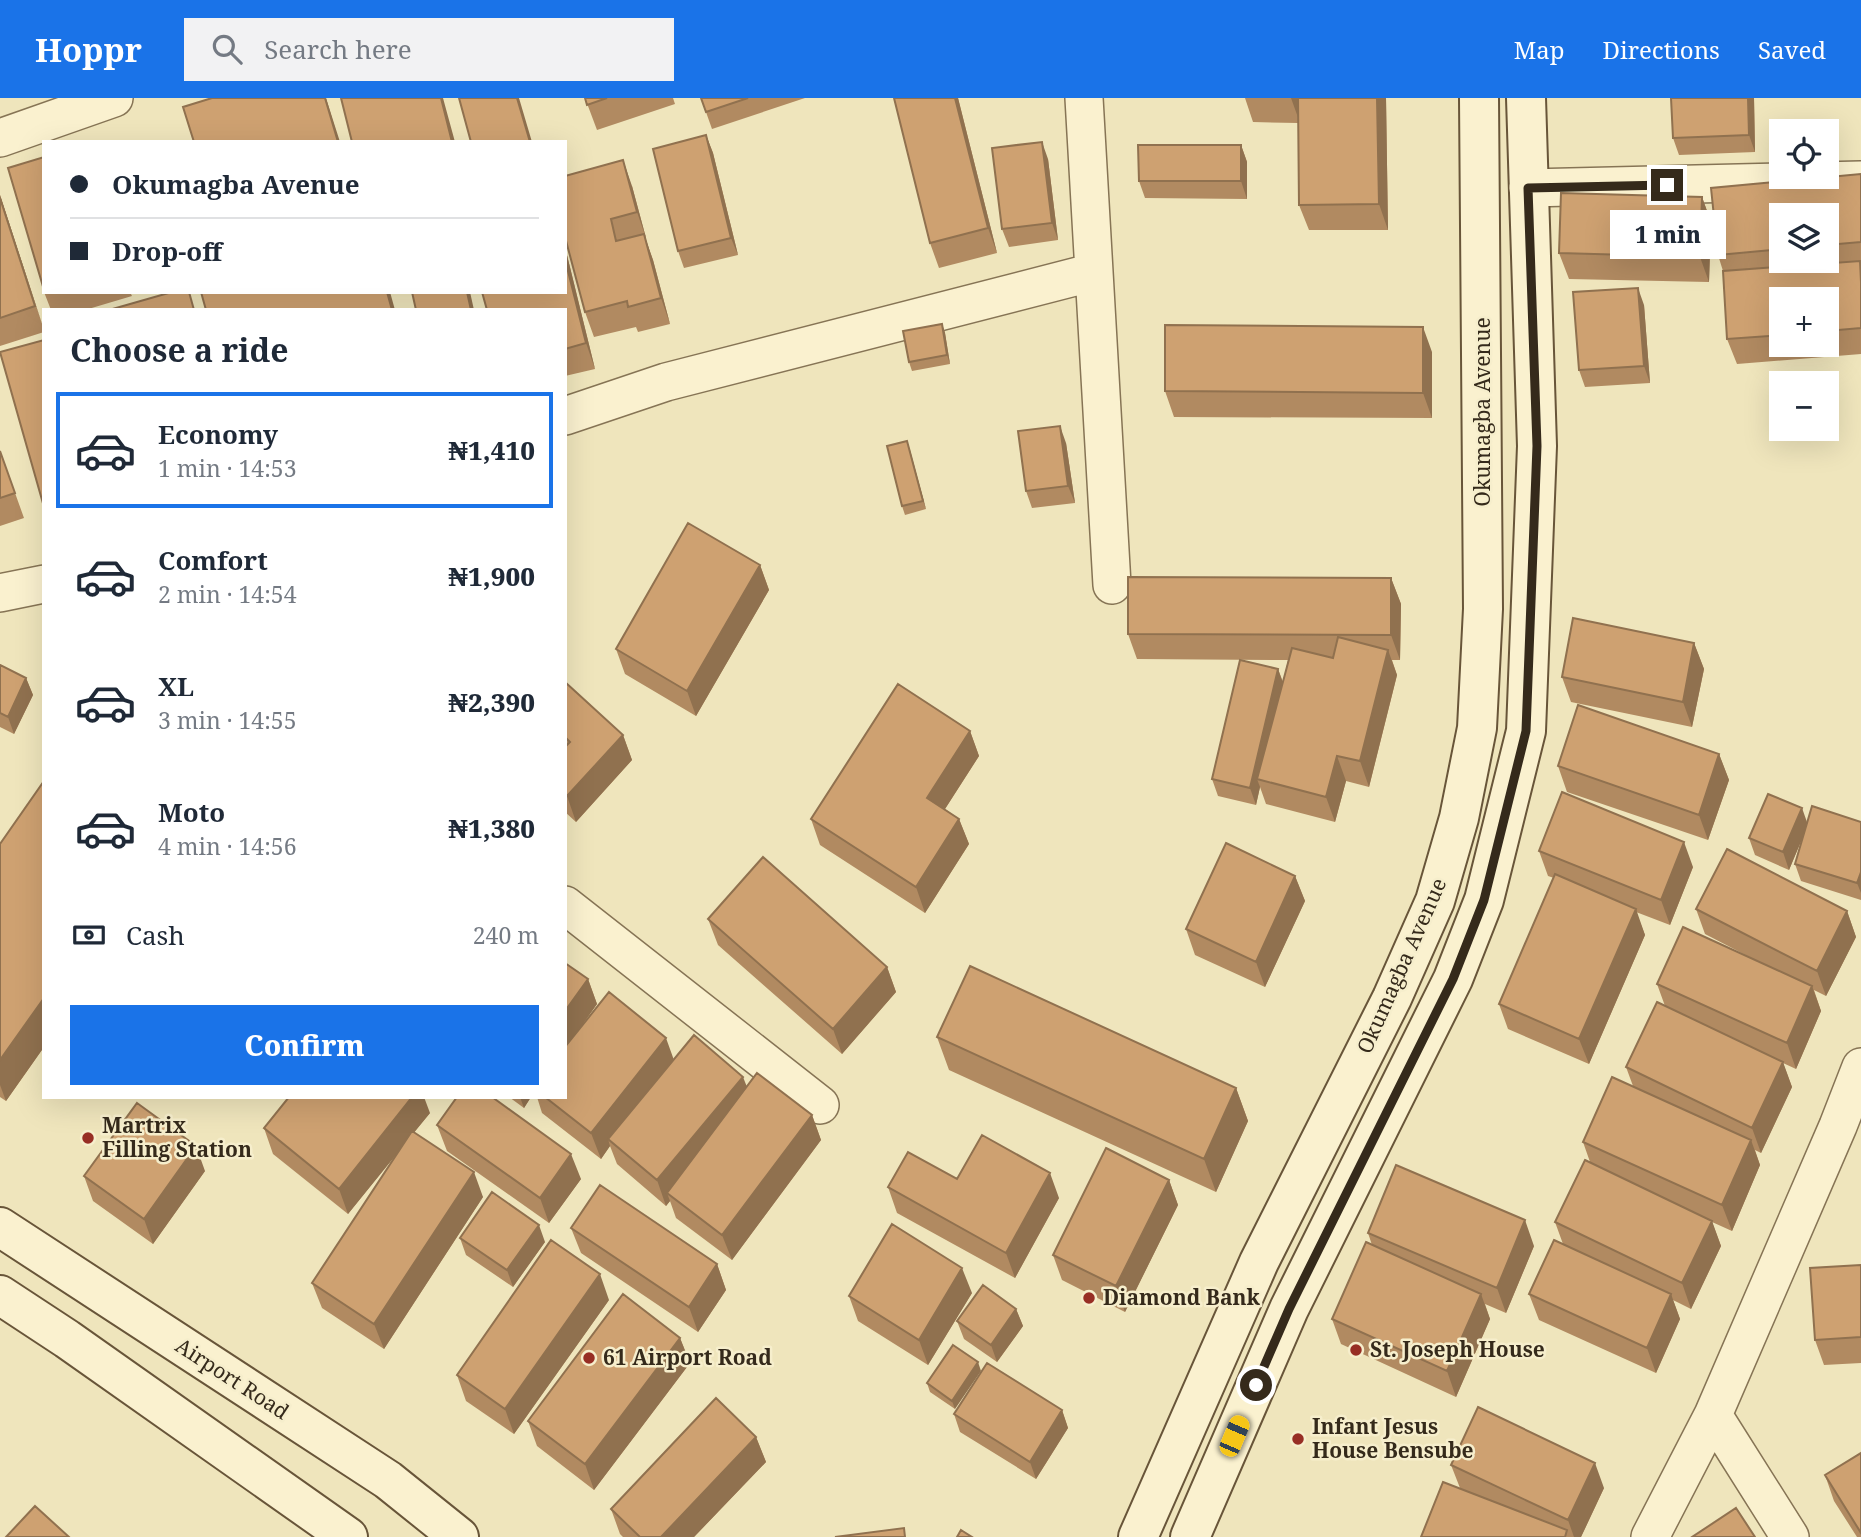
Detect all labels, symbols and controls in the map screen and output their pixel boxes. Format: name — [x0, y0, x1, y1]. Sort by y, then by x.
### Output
search box — [184, 18, 674, 81]
text: Hoppr — [35, 27, 142, 72]
icon: search — [208, 30, 246, 68]
text: Search here — [264, 31, 412, 67]
text: Map — [1514, 33, 1565, 66]
text: Directions — [1603, 33, 1720, 66]
text: Saved — [1758, 33, 1826, 66]
map controls — [1769, 119, 1839, 441]
button: locate — [1769, 119, 1839, 189]
text: Okumagba Avenue — [112, 166, 360, 202]
route end — [1651, 169, 1683, 201]
button: layers — [1769, 203, 1839, 273]
callout: 1 min — [1609, 210, 1725, 258]
text: 1 min — [1635, 218, 1701, 250]
text: Drop-off — [112, 233, 222, 269]
button: + — [1769, 287, 1839, 357]
street label: Okumagba Avenue — [1468, 317, 1496, 507]
text: Choose a ride — [70, 328, 289, 371]
button: − — [1769, 371, 1839, 441]
text: Economy — [158, 416, 278, 452]
icon: car — [74, 419, 137, 482]
text: ₦1,410 — [448, 432, 535, 468]
text: 1 min · 14:53 — [158, 452, 296, 484]
text: Comfort — [158, 542, 268, 578]
icon: car — [74, 545, 137, 608]
text: ₦1,900 — [448, 558, 535, 594]
text: 2 min · 14:54 — [158, 578, 296, 610]
text: XL — [158, 668, 194, 704]
icon: car — [74, 671, 137, 734]
text: ₦2,390 — [448, 684, 535, 720]
text: 3 min · 14:55 — [158, 704, 296, 736]
text: Moto — [158, 794, 225, 830]
icon: car — [74, 797, 137, 860]
text: ₦1,380 — [448, 810, 535, 846]
text: 4 min · 14:56 — [158, 830, 296, 862]
street label: Okumagba Avenue — [1350, 873, 1452, 1058]
icon: cash — [70, 916, 108, 954]
text: Cash — [126, 917, 185, 953]
text: 240 m — [473, 919, 539, 951]
button: Confirm — [70, 1005, 539, 1085]
place label: Martrix Filling Station — [102, 1111, 252, 1163]
marker: Martrix Filling Station — [80, 1130, 96, 1146]
place label: Diamond Bank — [1103, 1283, 1261, 1311]
marker: Diamond Bank — [1081, 1290, 1097, 1306]
street label: Airport Road — [170, 1331, 295, 1425]
place label: St. Joseph House — [1370, 1335, 1545, 1363]
marker: St. Joseph House — [1348, 1342, 1364, 1358]
place label: 61 Airport Road — [603, 1343, 772, 1371]
marker: 61 Airport Road — [581, 1350, 597, 1366]
route start — [1240, 1369, 1272, 1401]
place label: Infant Jesus House Bensube — [1312, 1412, 1474, 1464]
car — [1217, 1413, 1252, 1459]
marker: Infant Jesus House Bensube — [1290, 1431, 1306, 1447]

